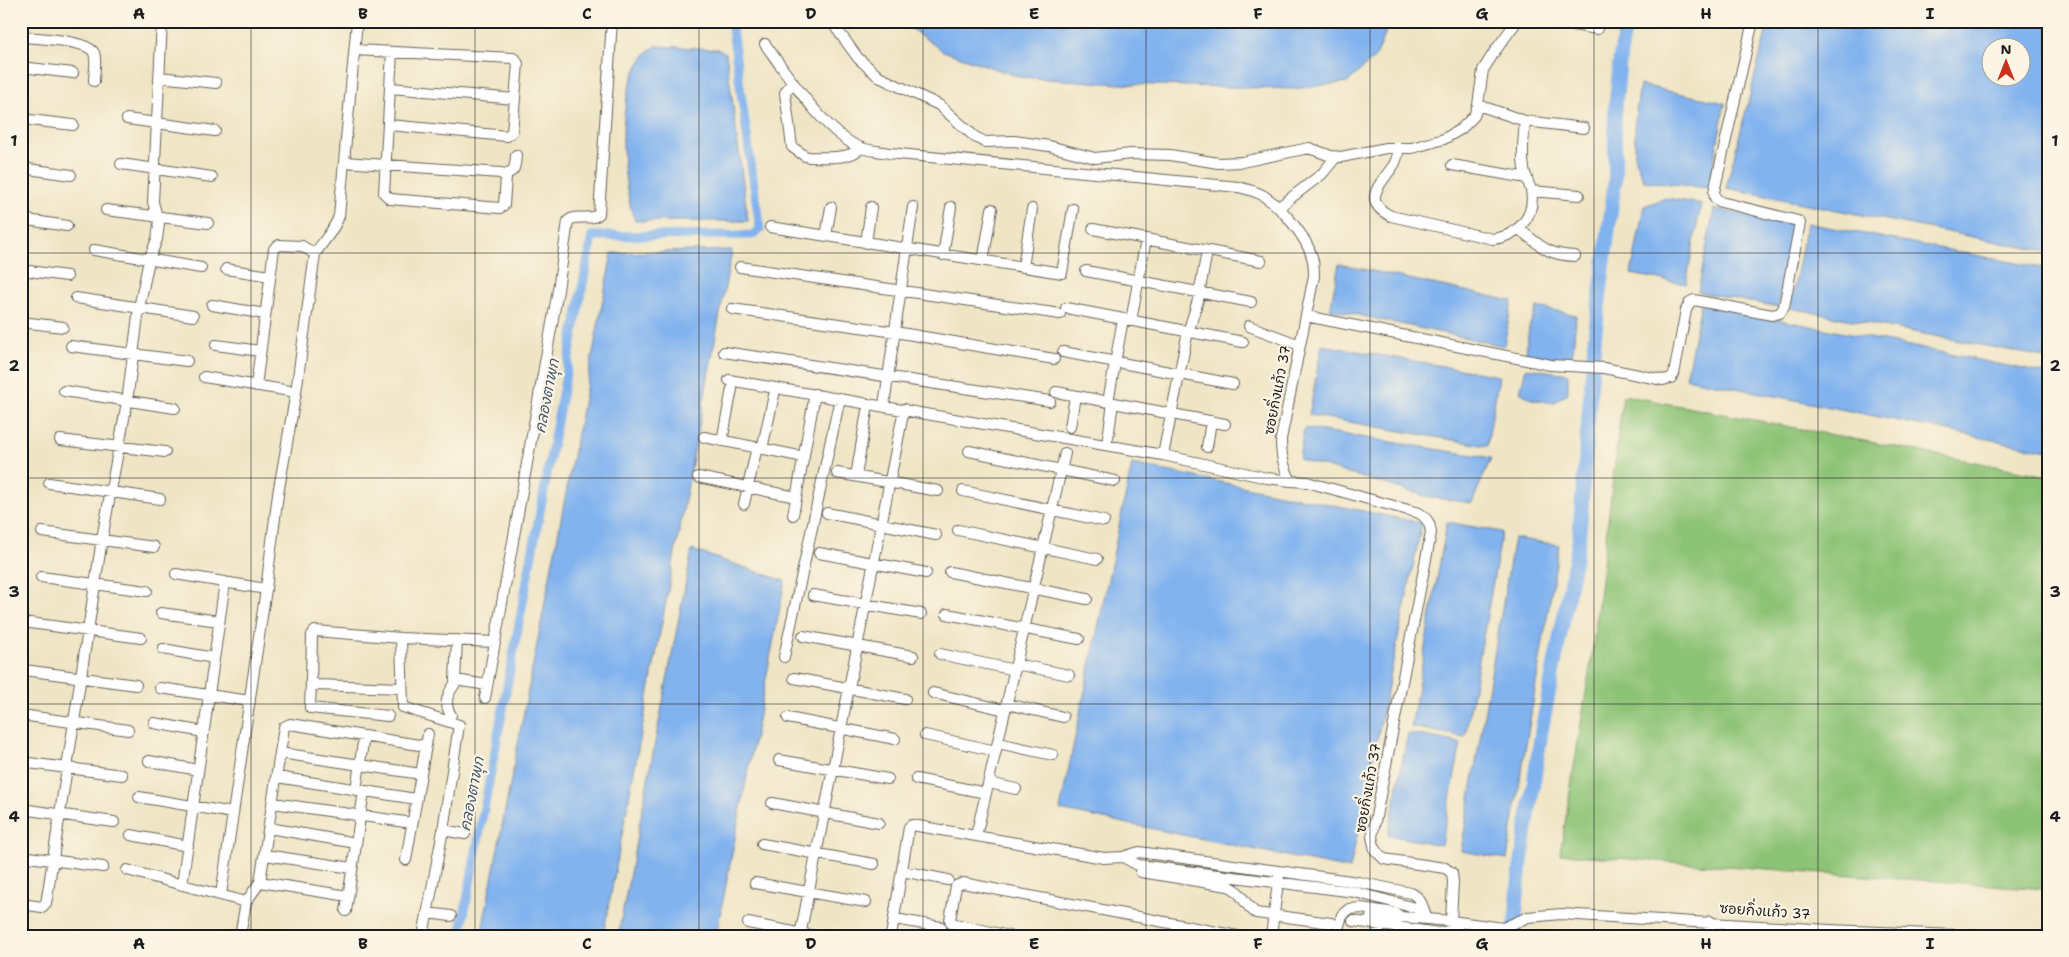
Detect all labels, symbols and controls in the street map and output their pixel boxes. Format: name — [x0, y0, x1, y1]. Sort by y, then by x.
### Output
text: A — [133, 3, 145, 24]
text: B — [358, 3, 368, 24]
text: C — [582, 3, 592, 24]
text: D — [805, 3, 817, 24]
text: E — [1029, 3, 1039, 24]
text: F — [1253, 3, 1263, 24]
text: G — [1476, 3, 1489, 24]
text: H — [1700, 3, 1712, 24]
text: I — [1926, 3, 1935, 24]
north arrow — [1982, 38, 2032, 88]
text: N — [2000, 40, 2012, 58]
text: 1 — [10, 130, 18, 151]
text: 1 — [2051, 130, 2059, 151]
street label: ซอยกิ่งแก้ว 37 — [1256, 343, 1295, 436]
text: 2 — [8, 355, 20, 376]
text: 2 — [2049, 355, 2061, 376]
water label: คลองตาพุก — [530, 356, 565, 435]
text: 3 — [8, 581, 20, 602]
text: 3 — [2049, 581, 2061, 602]
street label: ซอยกิ่งแก้ว 37 — [1348, 741, 1385, 834]
water label: คลองตาพุก — [455, 754, 490, 833]
text: 4 — [8, 806, 20, 827]
text: 4 — [2049, 806, 2061, 827]
street label: ซอยกิ่งแก้ว 37 — [1719, 895, 1811, 923]
text: A — [133, 933, 145, 954]
text: B — [358, 933, 368, 954]
text: C — [582, 933, 592, 954]
text: D — [805, 933, 817, 954]
text: E — [1029, 933, 1039, 954]
text: F — [1253, 933, 1263, 954]
text: G — [1476, 933, 1489, 954]
text: H — [1700, 933, 1712, 954]
text: I — [1926, 933, 1935, 954]

